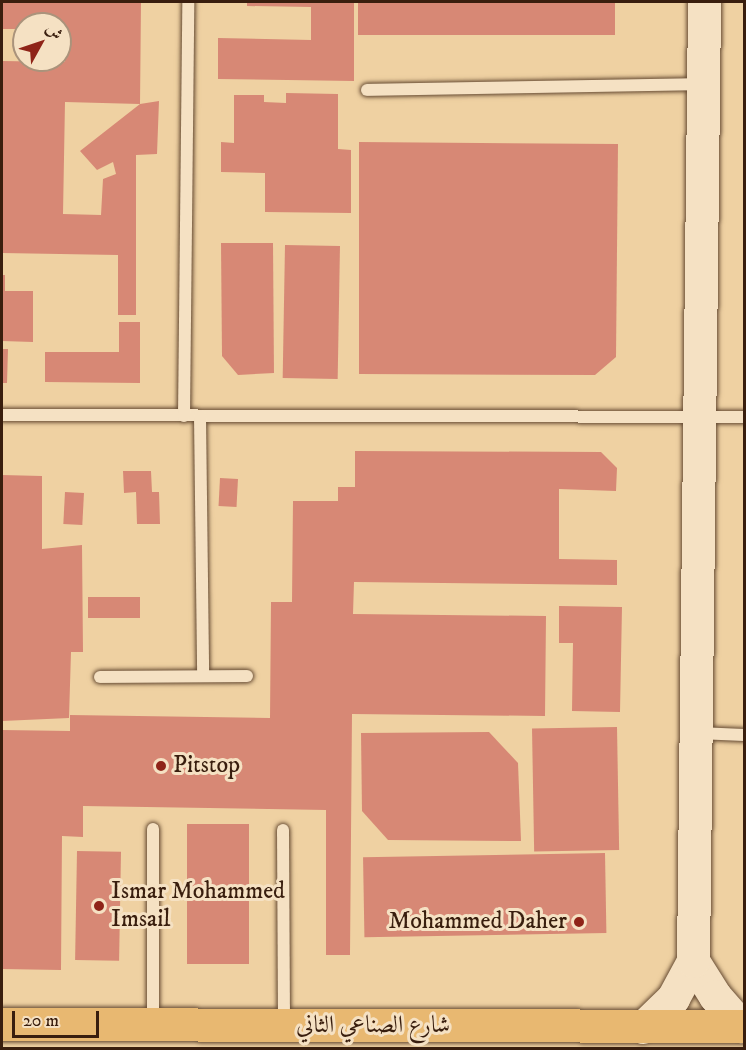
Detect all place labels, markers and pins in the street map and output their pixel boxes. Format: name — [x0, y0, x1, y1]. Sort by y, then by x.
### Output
place label: Pitstop — [173, 752, 240, 780]
marker: Pitstop — [154, 759, 168, 773]
place label: Ismar Mohammed Imsail — [111, 878, 285, 934]
marker: Ismar Mohammed Imsail — [92, 899, 106, 913]
place label: Mohammed Daher — [389, 908, 567, 936]
marker: Mohammed Daher — [572, 915, 586, 929]

